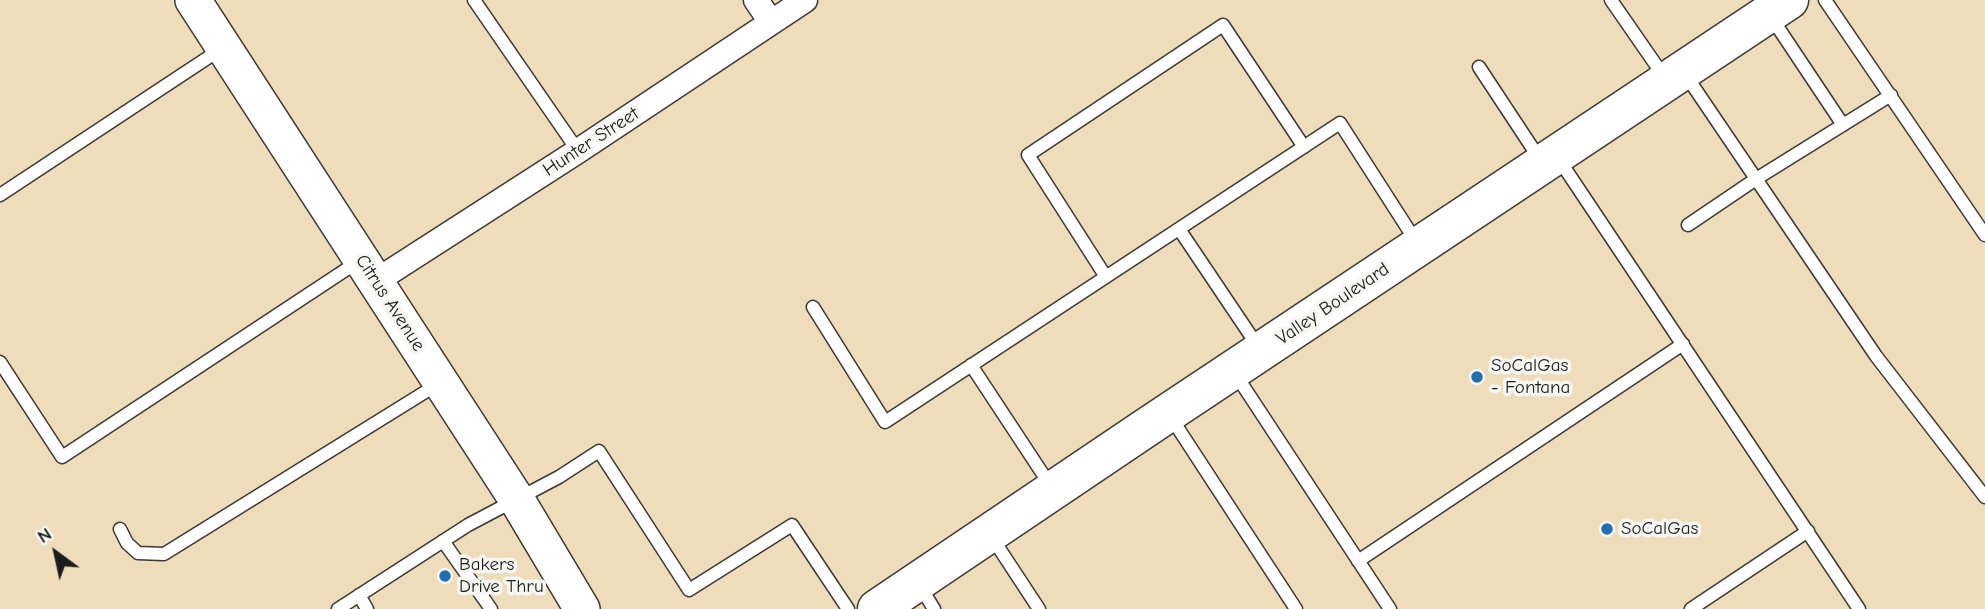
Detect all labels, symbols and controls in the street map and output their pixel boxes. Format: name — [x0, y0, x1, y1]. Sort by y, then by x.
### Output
street label: Hunter Street — [539, 103, 643, 181]
street label: Citrus Avenue — [350, 250, 430, 356]
street label: Valley Boulevard — [1272, 258, 1394, 350]
place label: SoCalGas - Fontana — [1491, 355, 1570, 399]
marker: SoCalGas - Fontana — [1469, 369, 1485, 385]
north arrow — [21, 518, 91, 588]
place label: SoCalGas — [1621, 518, 1698, 540]
marker: SoCalGas — [1599, 521, 1615, 537]
text: N — [33, 523, 56, 548]
place label: Bakers Drive Thru — [459, 554, 544, 598]
marker: Bakers Drive Thru — [437, 568, 453, 584]

